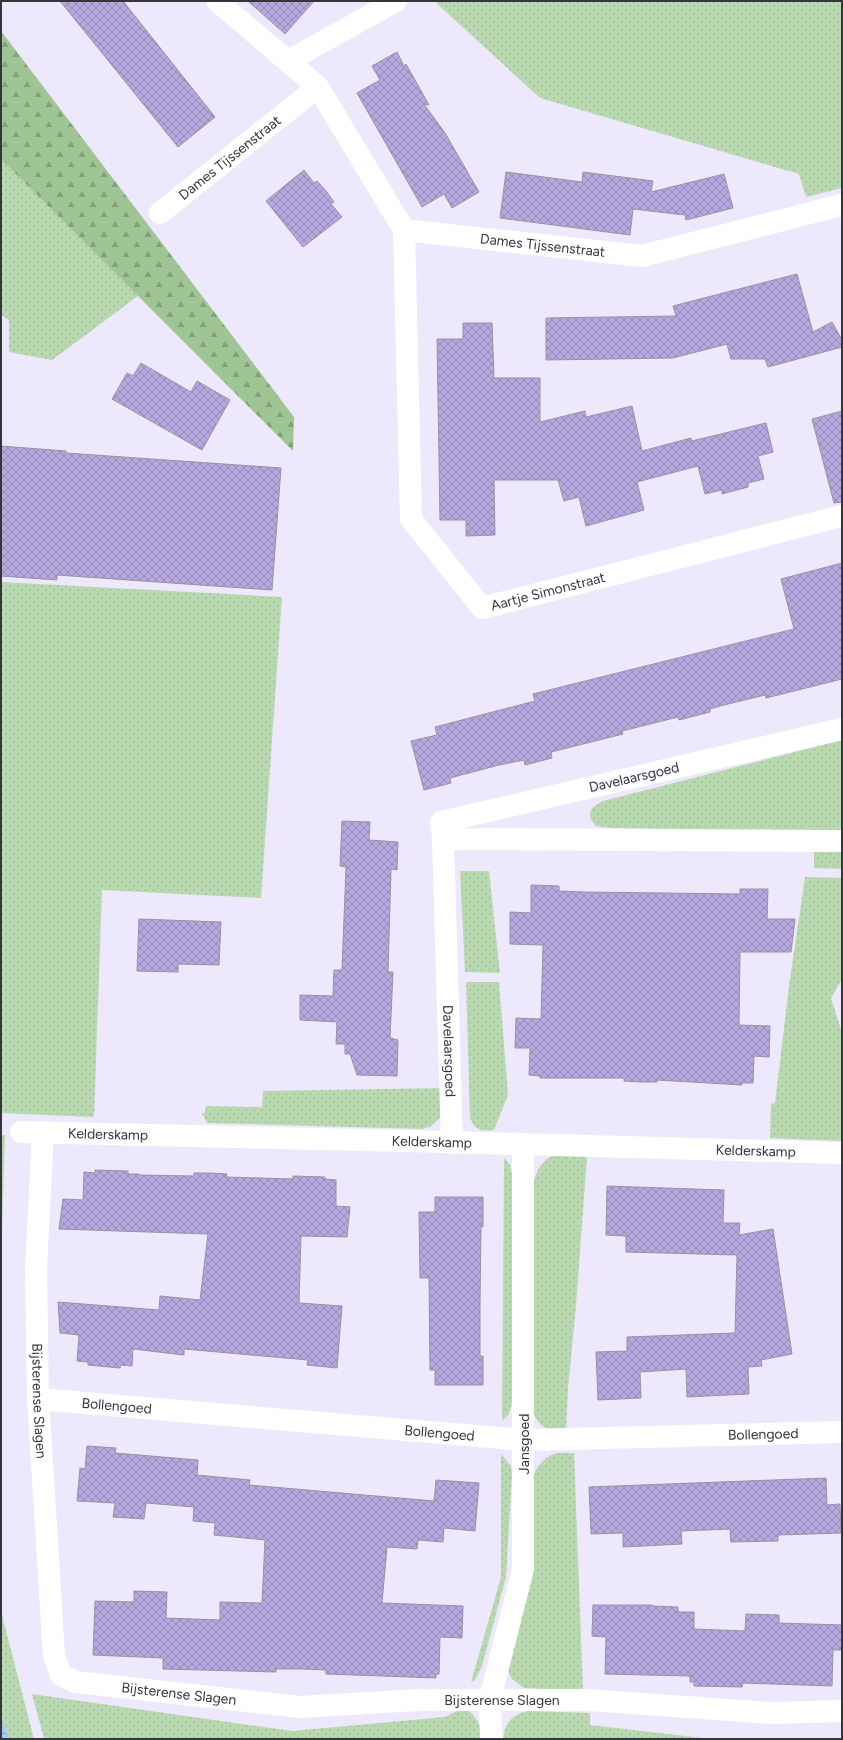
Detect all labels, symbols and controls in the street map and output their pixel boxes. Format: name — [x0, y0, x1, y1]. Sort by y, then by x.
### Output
street label: Dames Tijssenstraat — [175, 112, 284, 204]
street label: Dames Tijssenstraat — [479, 230, 606, 261]
street label: Aartje Simonstraat — [489, 569, 607, 614]
street label: Davelaarsgoed — [587, 759, 681, 796]
street label: Davelaarsgoed — [439, 1005, 459, 1097]
street label: Kelderskamp — [68, 1125, 148, 1144]
street label: Kelderskamp — [392, 1133, 472, 1152]
street label: Kelderskamp — [715, 1142, 796, 1161]
street label: Bijsterense Slagen — [28, 1343, 50, 1459]
street label: Bollengoed — [81, 1395, 153, 1418]
street label: Jansgoed — [516, 1414, 533, 1474]
street label: Bollengoed — [404, 1422, 475, 1445]
street label: Bollengoed — [728, 1425, 799, 1444]
street label: Bijsterense Slagen — [121, 1679, 237, 1709]
street label: Bijsterense Slagen — [444, 1692, 560, 1709]

